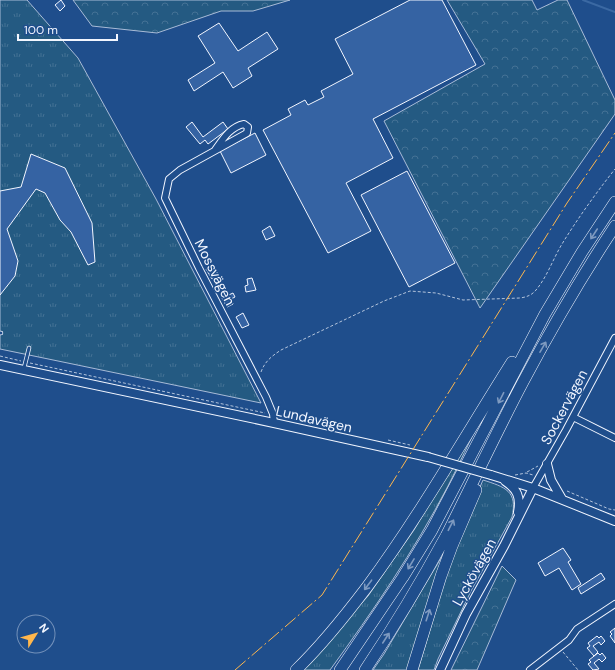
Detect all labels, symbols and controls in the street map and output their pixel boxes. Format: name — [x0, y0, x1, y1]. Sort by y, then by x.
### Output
scale bar — [18, 16, 117, 42]
text: 100 m — [24, 22, 58, 38]
one-way arrow — [589, 228, 597, 240]
street label: Mossvägen — [191, 236, 239, 308]
one-way arrow — [539, 341, 547, 353]
street label: Sockervägen — [537, 366, 591, 448]
one-way arrow — [496, 392, 504, 404]
street label: Lundavägen — [274, 401, 354, 437]
one-way arrow — [448, 519, 455, 531]
street label: Lyckövägen — [448, 535, 500, 609]
one-way arrow — [407, 558, 415, 569]
one-way arrow — [364, 580, 372, 591]
one-way arrow — [425, 609, 432, 622]
north arrow — [16, 614, 56, 654]
text: N — [36, 621, 52, 635]
one-way arrow — [382, 632, 390, 643]

